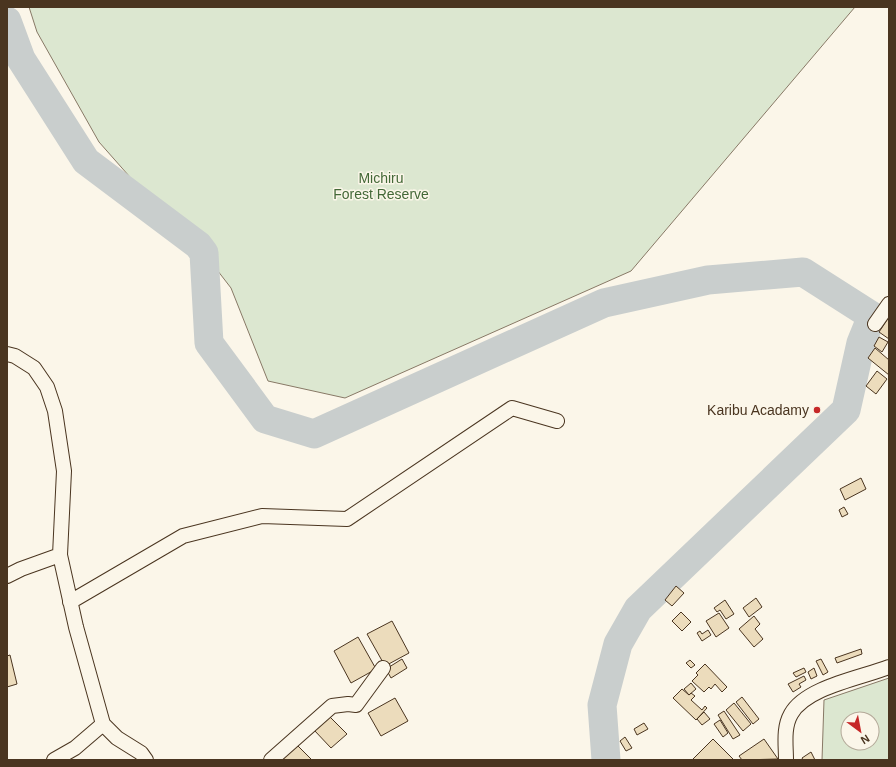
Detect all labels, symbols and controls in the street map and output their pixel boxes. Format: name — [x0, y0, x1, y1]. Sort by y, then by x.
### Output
park label: Michiru Forest Reserve — [333, 170, 429, 202]
place label: Karibu Acadamy — [707, 402, 809, 418]
marker: Karibu Acadamy — [812, 405, 822, 415]
north arrow — [840, 711, 880, 751]
text: N — [859, 732, 872, 747]

